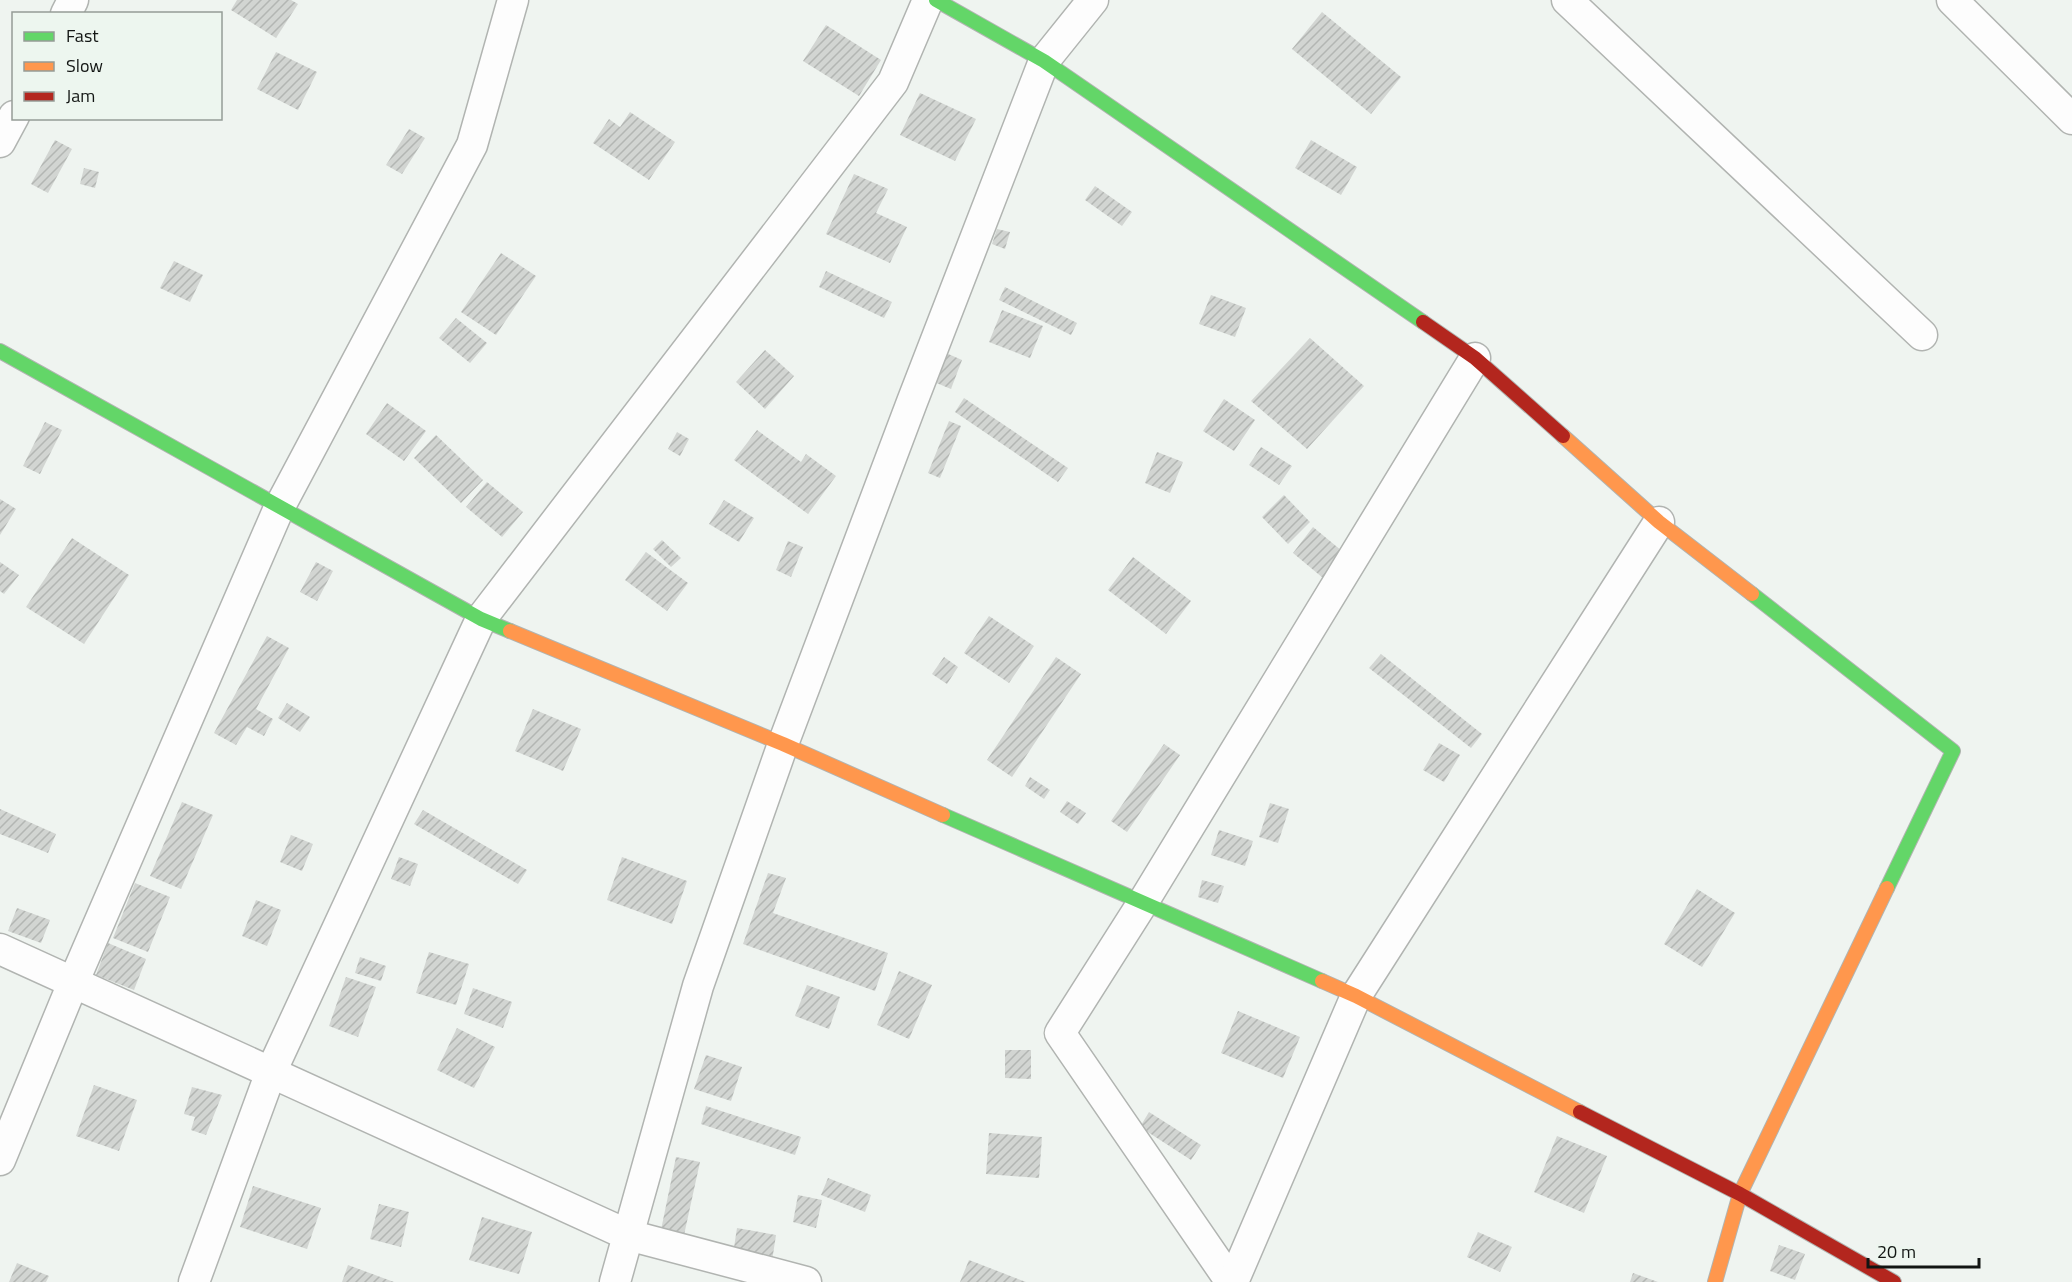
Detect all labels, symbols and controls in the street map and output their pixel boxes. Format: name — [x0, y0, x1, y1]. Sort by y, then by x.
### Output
legend — [12, 12, 222, 120]
text: Fast — [66, 22, 99, 49]
text: Slow — [66, 52, 103, 79]
text: Jam — [66, 82, 95, 109]
scale bar — [1868, 1231, 1979, 1269]
text: 20 m — [1877, 1238, 1916, 1265]

